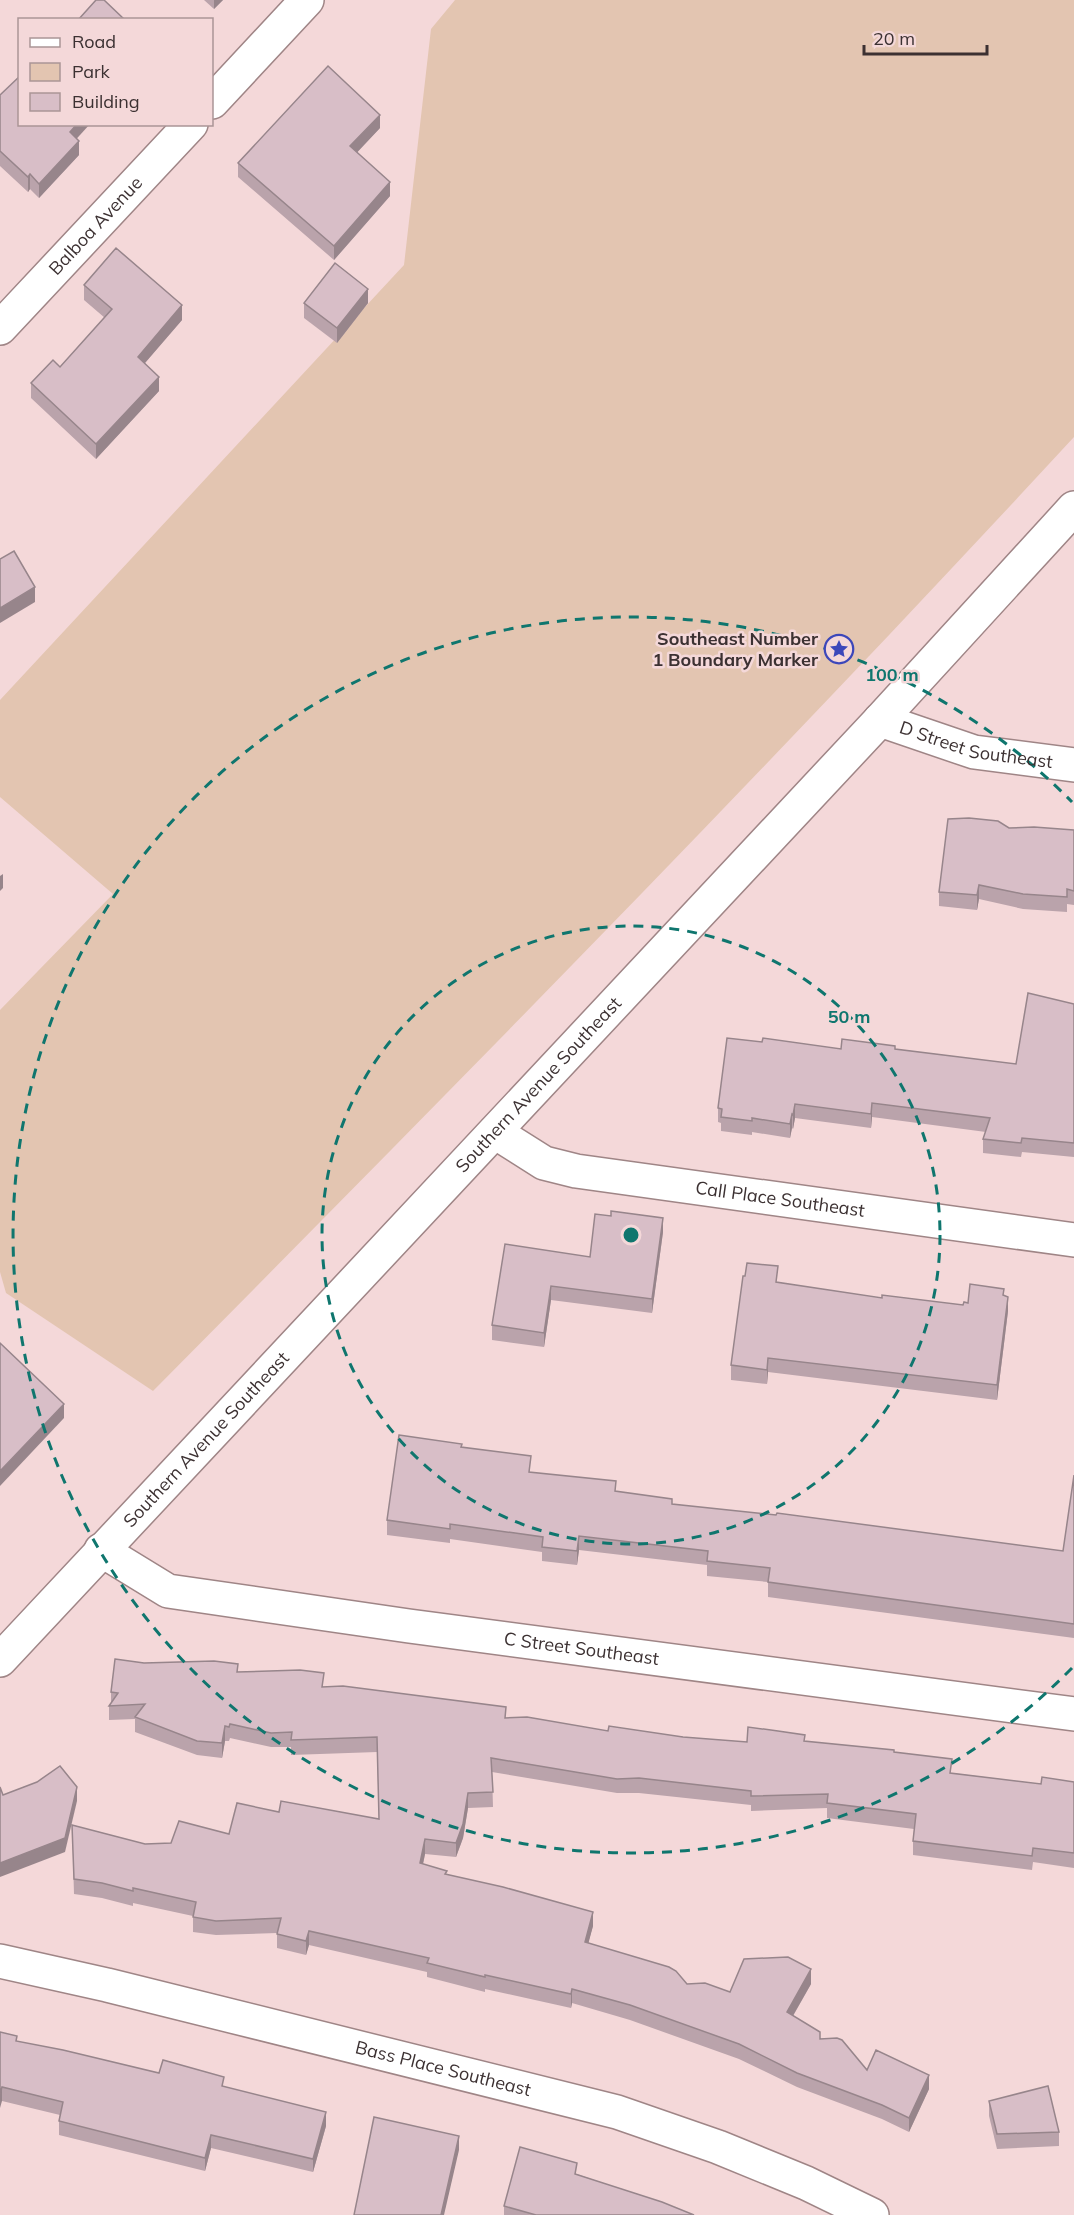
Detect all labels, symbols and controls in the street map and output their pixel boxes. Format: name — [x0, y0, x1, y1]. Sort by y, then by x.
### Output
legend — [18, 18, 213, 126]
scale bar — [864, 18, 987, 56]
text: 20 m — [873, 27, 915, 50]
text: Road — [72, 30, 116, 53]
text: Park — [72, 60, 111, 83]
text: Building — [72, 90, 140, 113]
street label: Balboa Avenue — [44, 171, 147, 280]
place label: Southeast Number 1 Boundary Marker — [652, 627, 819, 671]
place icon: Southeast Number 1 Boundary Marker — [823, 633, 855, 665]
text: 100 m — [865, 663, 919, 686]
street label: D Street Southeast — [897, 716, 1054, 773]
street label: Southern Avenue Southeast — [450, 992, 626, 1177]
text: 50 m — [828, 1005, 870, 1028]
street label: Call Place Southeast — [694, 1176, 866, 1222]
centre of rings — [621, 1225, 641, 1245]
street label: Southern Avenue Southeast — [118, 1347, 294, 1532]
street label: C Street Southeast — [503, 1627, 660, 1670]
street label: Bass Place Southeast — [353, 2035, 533, 2101]

